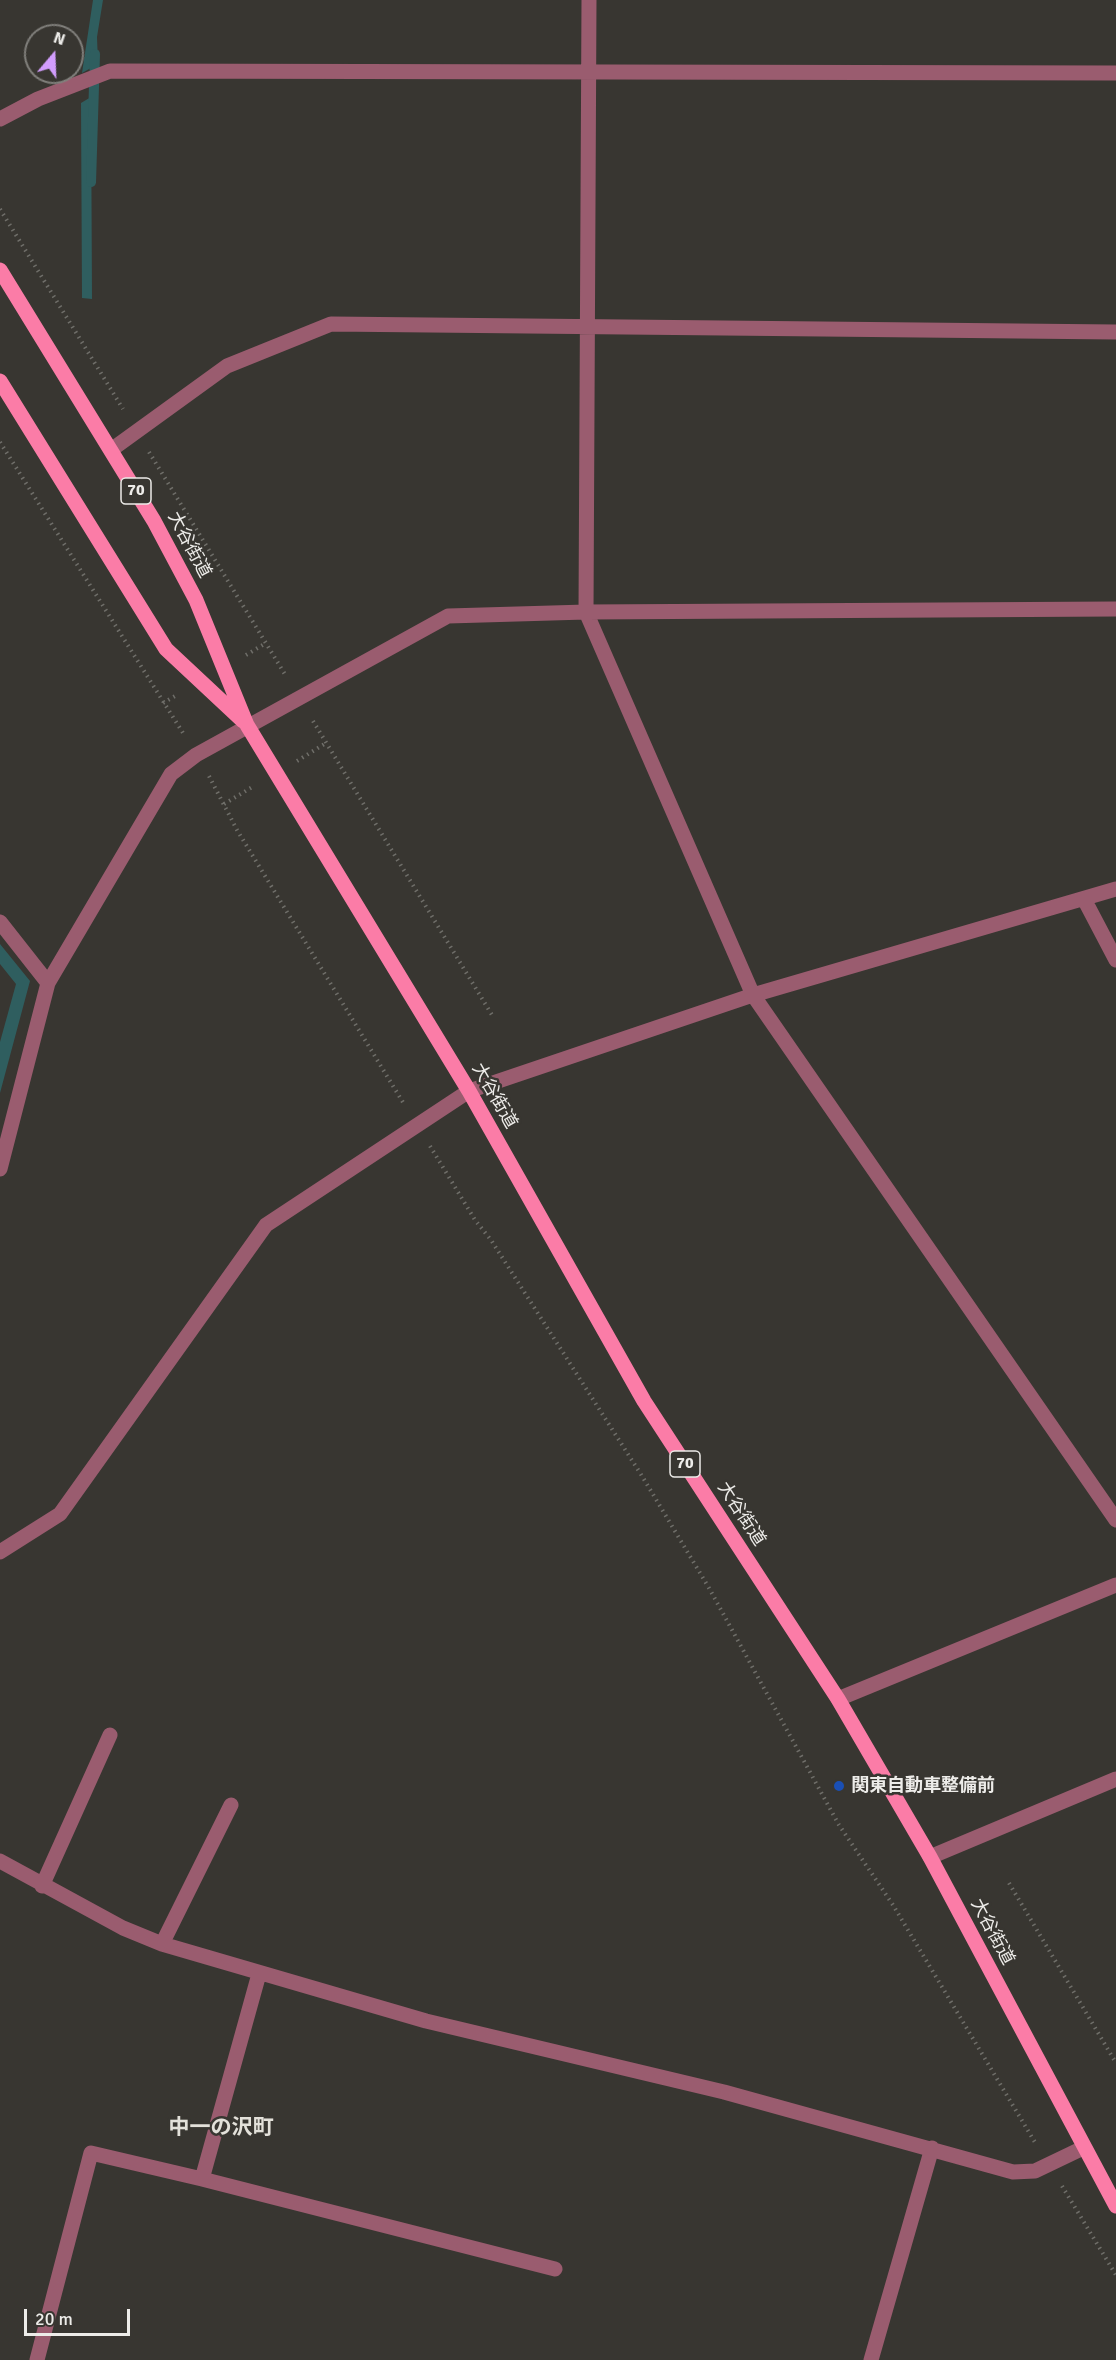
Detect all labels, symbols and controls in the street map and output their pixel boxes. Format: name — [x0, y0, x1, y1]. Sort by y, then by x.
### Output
north arrow — [24, 24, 84, 84]
text: N — [51, 28, 68, 50]
road number: 70 — [121, 478, 151, 504]
street label: 大谷街道 — [163, 508, 215, 582]
street label: 大谷街道 — [467, 1059, 521, 1133]
road number: 70 — [670, 1451, 700, 1477]
street label: 大谷街道 — [712, 1478, 770, 1550]
place label: 関東自動車整備前 — [851, 1775, 995, 1797]
marker: 関東自動車整備前 — [832, 1779, 846, 1793]
street label: 大谷街道 — [966, 1895, 1018, 1969]
district label: 中一の沢町 — [169, 2115, 273, 2141]
scale bar — [27, 2297, 134, 2335]
text: 20 m — [35, 2308, 73, 2330]

